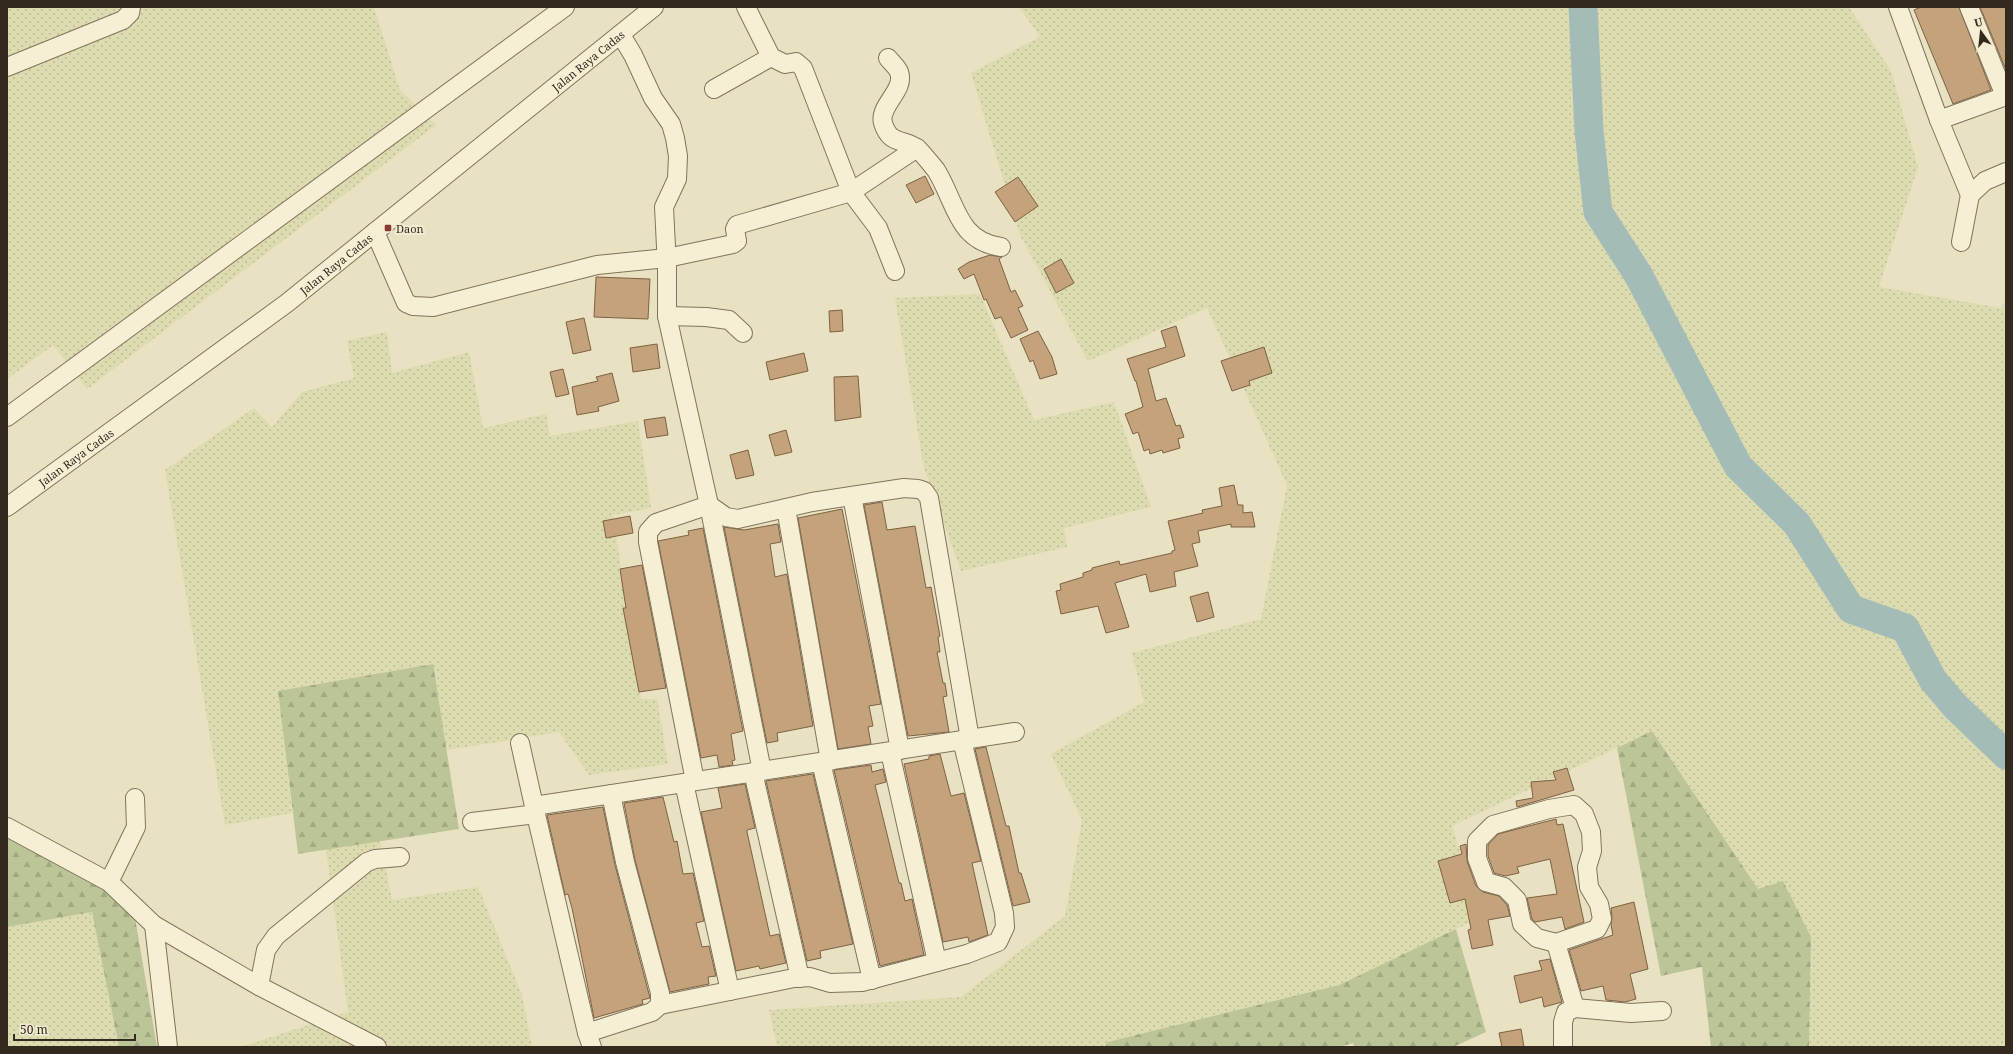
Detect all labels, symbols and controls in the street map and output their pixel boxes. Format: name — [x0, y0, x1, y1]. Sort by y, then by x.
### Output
north arrow — [1961, 12, 2001, 52]
text: U — [1972, 13, 1985, 30]
street label: Jalan Raya Cadas — [548, 26, 627, 95]
place label: Daon — [396, 221, 424, 236]
marker: Daon — [383, 223, 393, 233]
street label: Jalan Raya Cadas — [296, 230, 375, 298]
street label: Jalan Raya Cadas — [34, 425, 116, 490]
scale bar — [14, 1016, 135, 1042]
text: 50 m — [20, 1021, 48, 1038]

